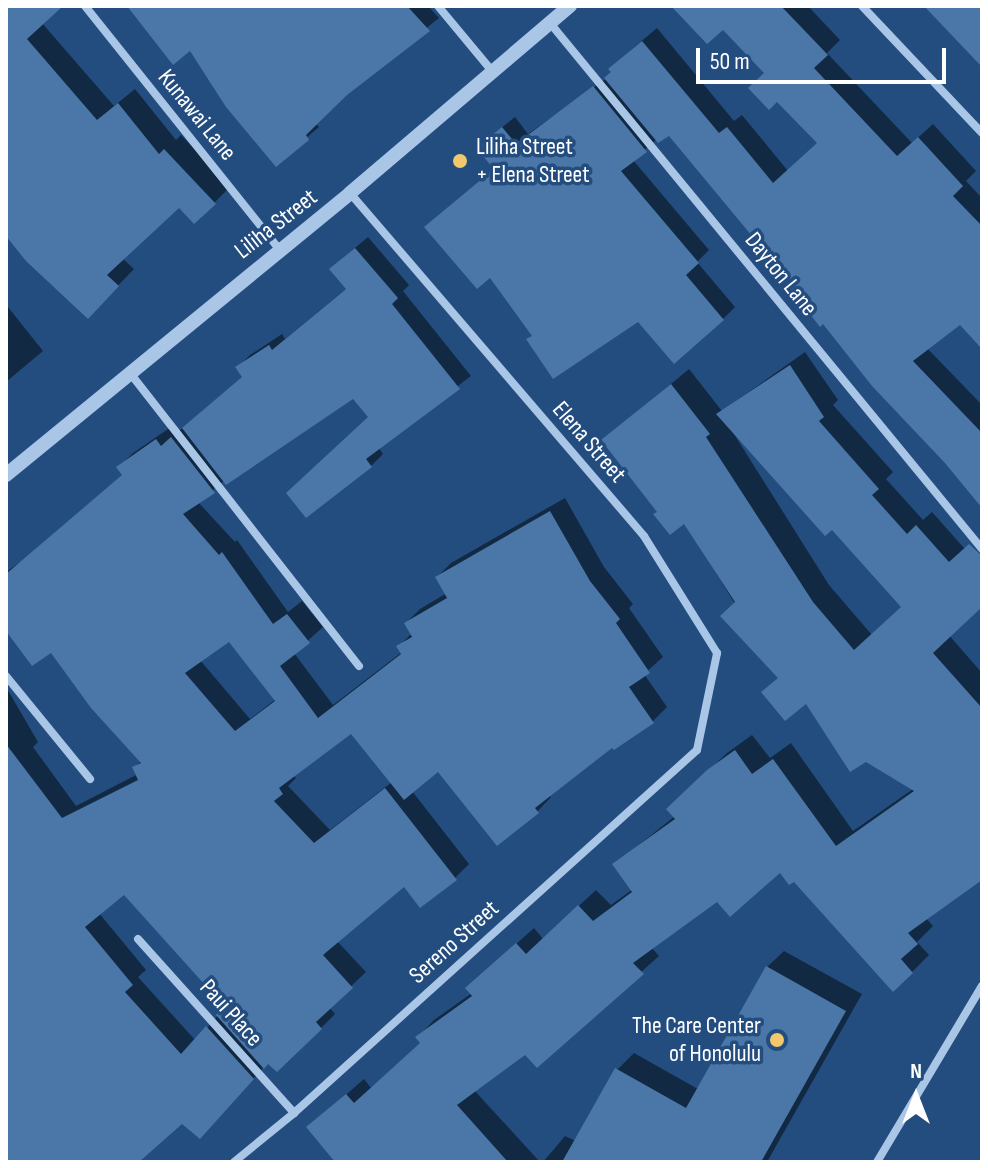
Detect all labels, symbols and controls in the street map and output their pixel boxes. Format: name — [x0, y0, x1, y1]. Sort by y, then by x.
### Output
scale bar — [700, 32, 950, 82]
text: 50 m — [710, 47, 750, 76]
street label: Kunawai Lane — [152, 64, 242, 166]
place label: Liliha Street + Elena Street — [476, 133, 590, 189]
marker: Liliha Street + Elena Street — [451, 152, 469, 170]
street label: Liliha Street — [229, 183, 323, 265]
street label: Dayton Lane — [739, 226, 823, 322]
street label: Elena Street — [546, 396, 632, 488]
street label: Sereno Street — [403, 894, 505, 990]
street label: Paui Place — [193, 974, 269, 1052]
place label: The Care Center of Honolulu — [632, 1012, 761, 1068]
marker: The Care Center of Honolulu — [768, 1031, 786, 1049]
north arrow — [876, 1056, 956, 1136]
text: N — [910, 1058, 922, 1085]

